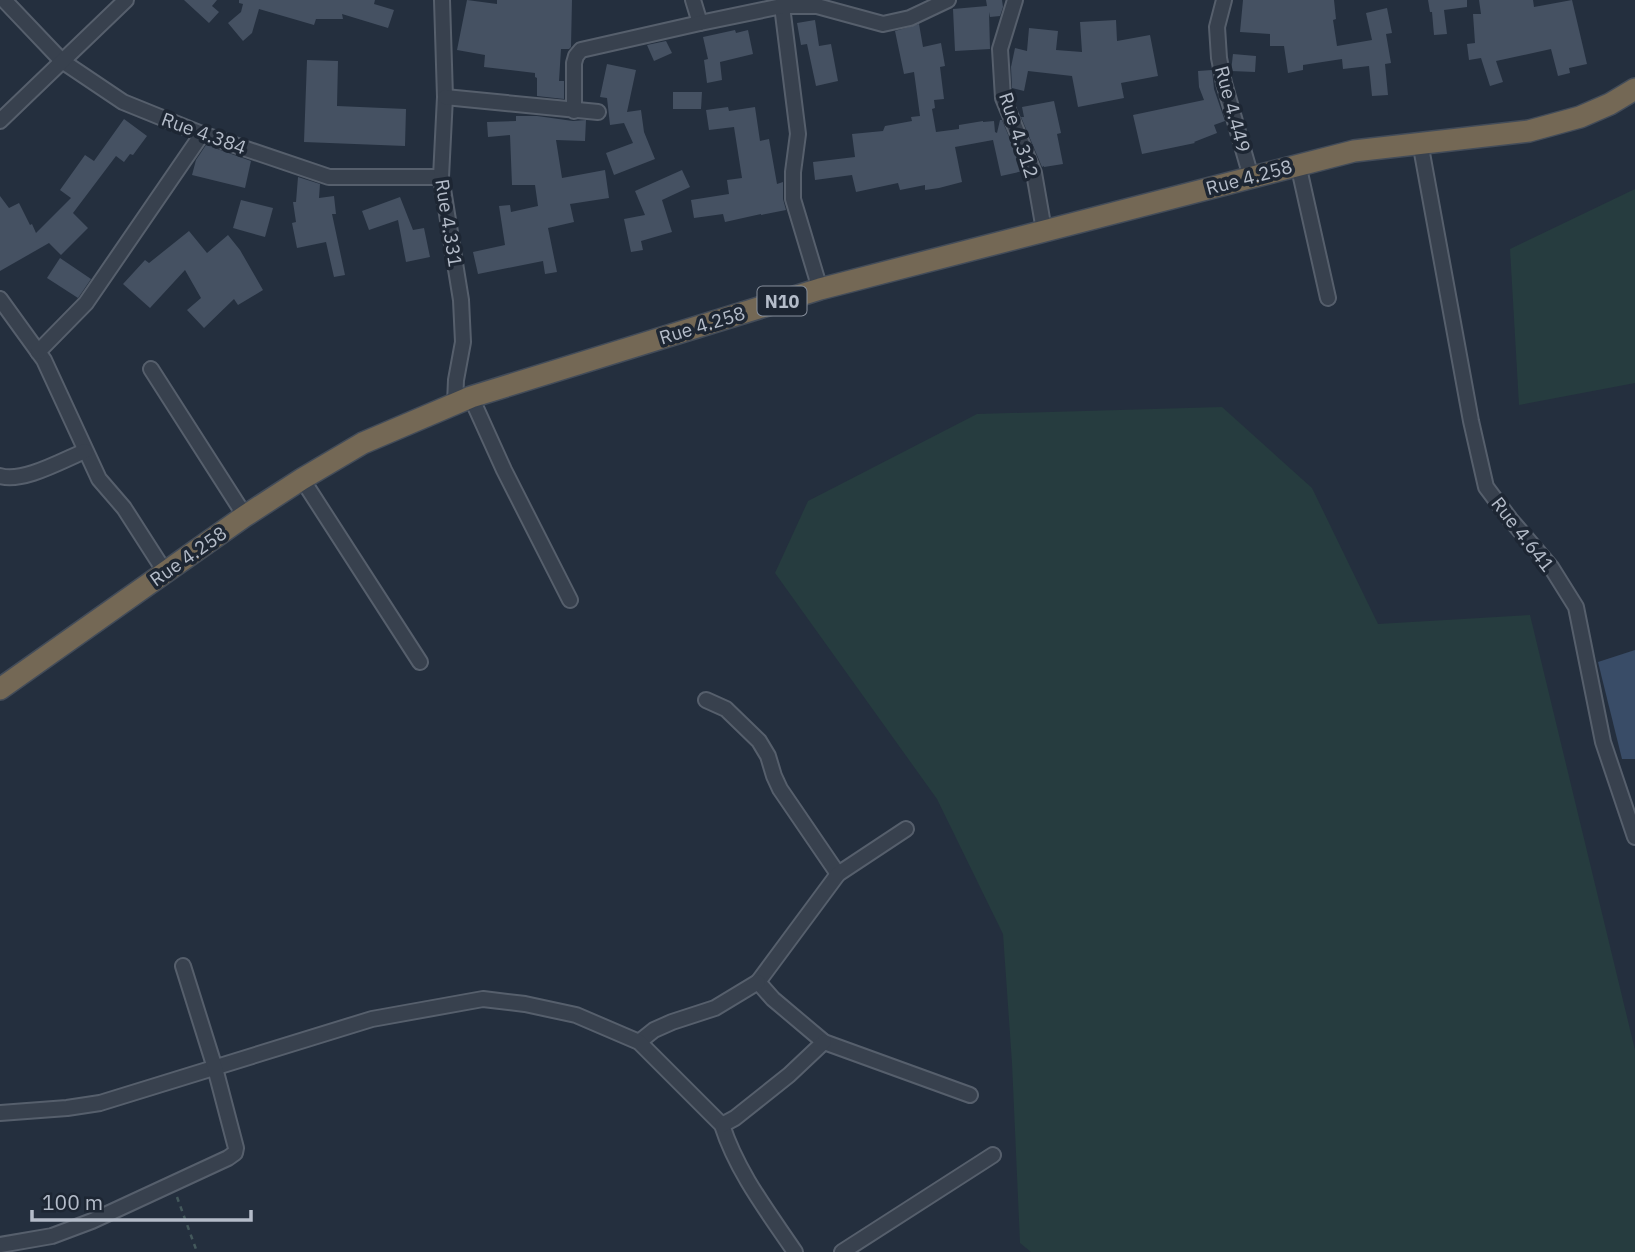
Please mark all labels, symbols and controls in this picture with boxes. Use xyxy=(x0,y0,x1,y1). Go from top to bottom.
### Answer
street label: Rue 4.449 xyxy=(1210,63,1256,155)
street label: Rue 4.312 xyxy=(994,89,1044,181)
street label: Rue 4.384 xyxy=(158,107,250,159)
street label: Rue 4.258 xyxy=(1203,154,1295,200)
street label: Rue 4.331 xyxy=(430,177,468,269)
road number: N10 xyxy=(758,286,806,316)
street label: Rue 4.258 xyxy=(656,301,748,349)
street label: Rue 4.641 xyxy=(1486,492,1560,576)
street label: Rue 4.258 xyxy=(145,521,231,591)
scale bar xyxy=(32,1178,250,1222)
text: 100 m xyxy=(42,1188,103,1216)

